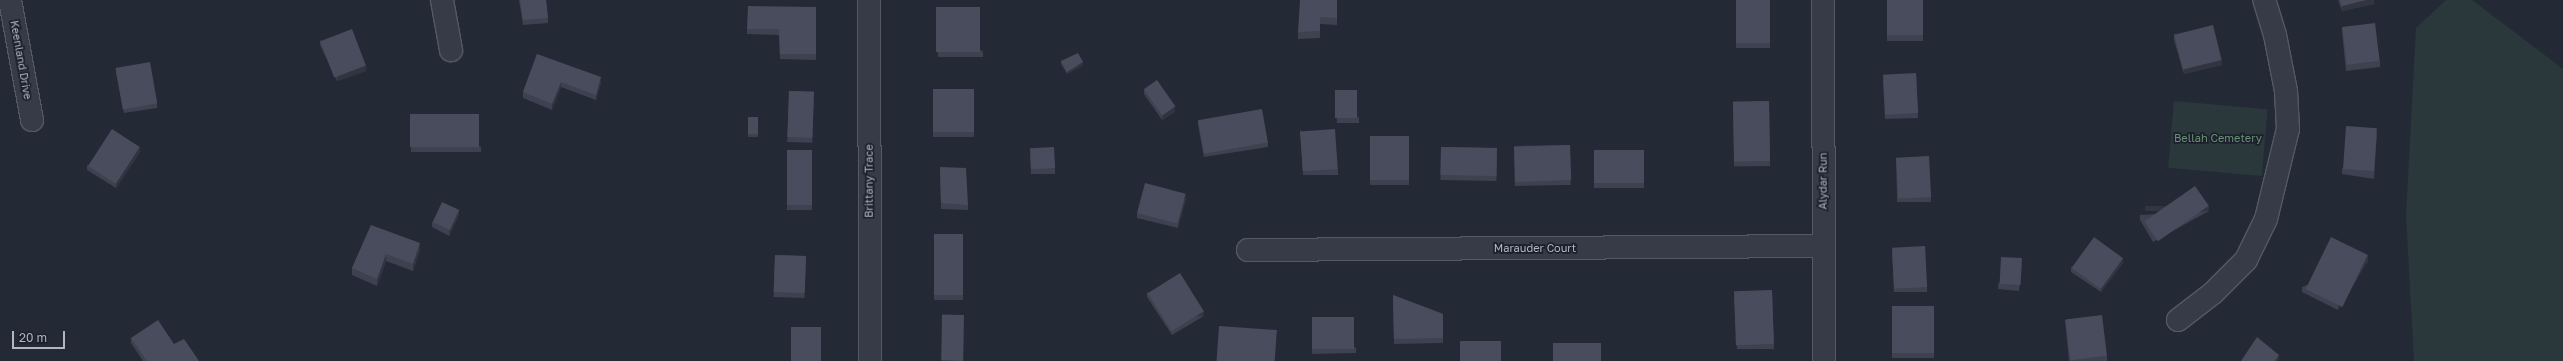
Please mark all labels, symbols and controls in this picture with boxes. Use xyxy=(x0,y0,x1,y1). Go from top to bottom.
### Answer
street label: Keenland Drive xyxy=(8,19,34,101)
park label: Bellah Cemetery xyxy=(2174,131,2262,145)
street label: Brittany Trace xyxy=(862,144,876,218)
street label: Alydar Run xyxy=(1816,152,1830,210)
street label: Marauder Court xyxy=(1494,241,1576,255)
scale bar xyxy=(14,323,67,349)
text: 20 m xyxy=(19,330,47,345)

